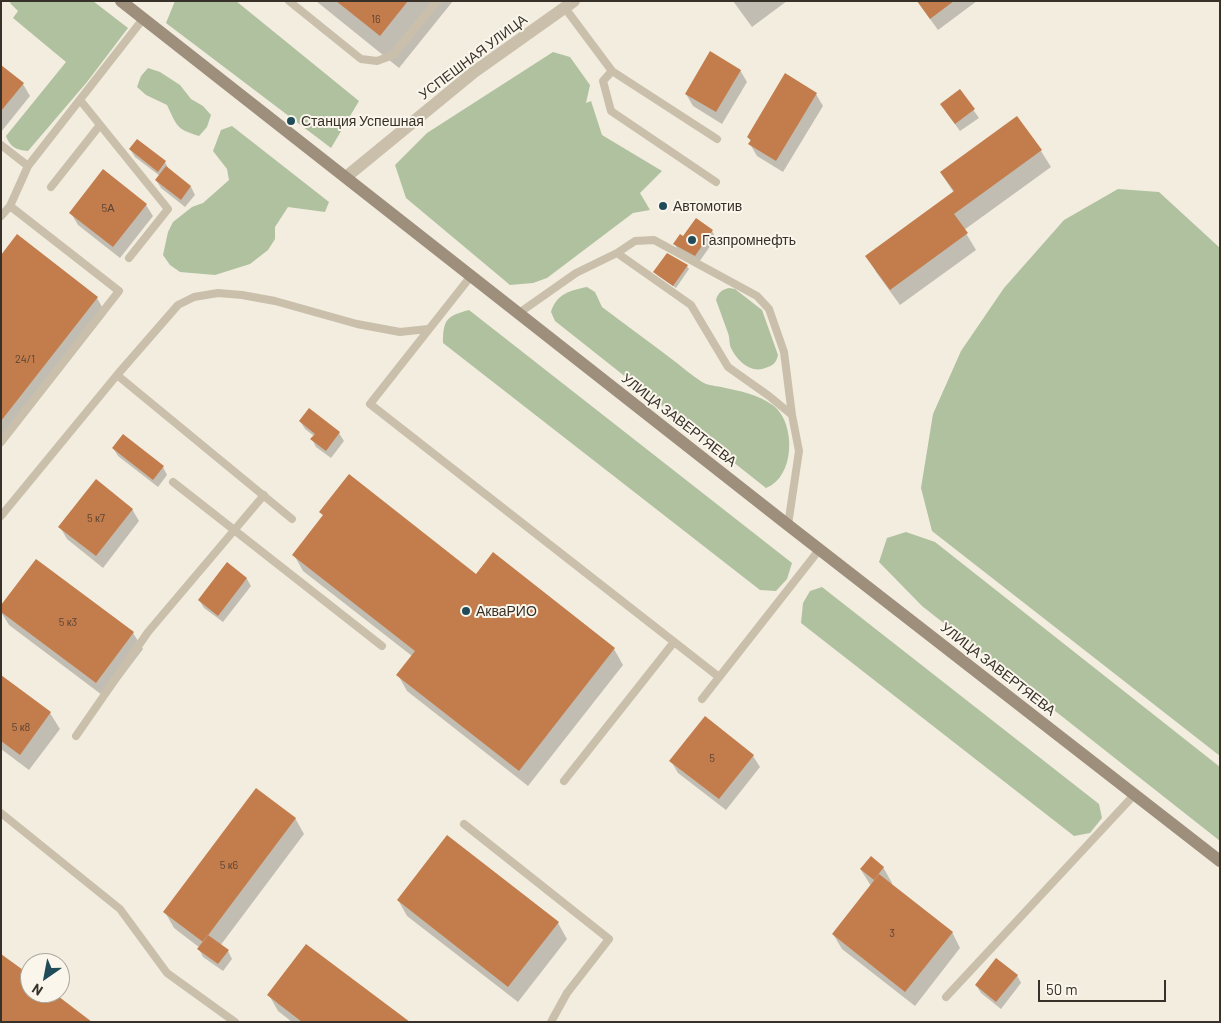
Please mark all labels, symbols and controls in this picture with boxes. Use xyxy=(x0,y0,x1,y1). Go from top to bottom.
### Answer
street label: УСПЕШНАЯ УЛИЦА xyxy=(416,11,530,103)
house number: 16 xyxy=(371,12,381,26)
place label: Станция Успешная xyxy=(301,113,424,129)
marker: Станция Успешная xyxy=(285,115,297,127)
place label: Автомотив xyxy=(673,198,742,214)
marker: Автомотив xyxy=(657,200,669,212)
house number: 5А xyxy=(102,201,114,215)
place label: Газпромнефть xyxy=(702,232,796,248)
marker: Газпромнефть xyxy=(686,234,698,246)
house number: 24/1 xyxy=(15,352,35,366)
street label: УЛИЦА ЗАВЕРТЯЕВА xyxy=(618,370,740,470)
house number: 5 к7 xyxy=(87,511,105,525)
place label: АкваРИО xyxy=(476,603,537,619)
marker: АкваРИО xyxy=(460,605,472,617)
house number: 5 к3 xyxy=(59,615,77,629)
street label: УЛИЦА ЗАВЕРТЯЕВА xyxy=(937,619,1059,719)
house number: 5 к8 xyxy=(12,720,30,734)
house number: 5 xyxy=(709,751,715,765)
house number: 5 к6 xyxy=(220,858,238,872)
house number: 3 xyxy=(889,926,895,940)
north arrow xyxy=(20,953,70,1003)
scale bar xyxy=(1041,970,1168,1002)
text: N xyxy=(29,980,46,1000)
text: 50 m xyxy=(1046,980,1078,998)

